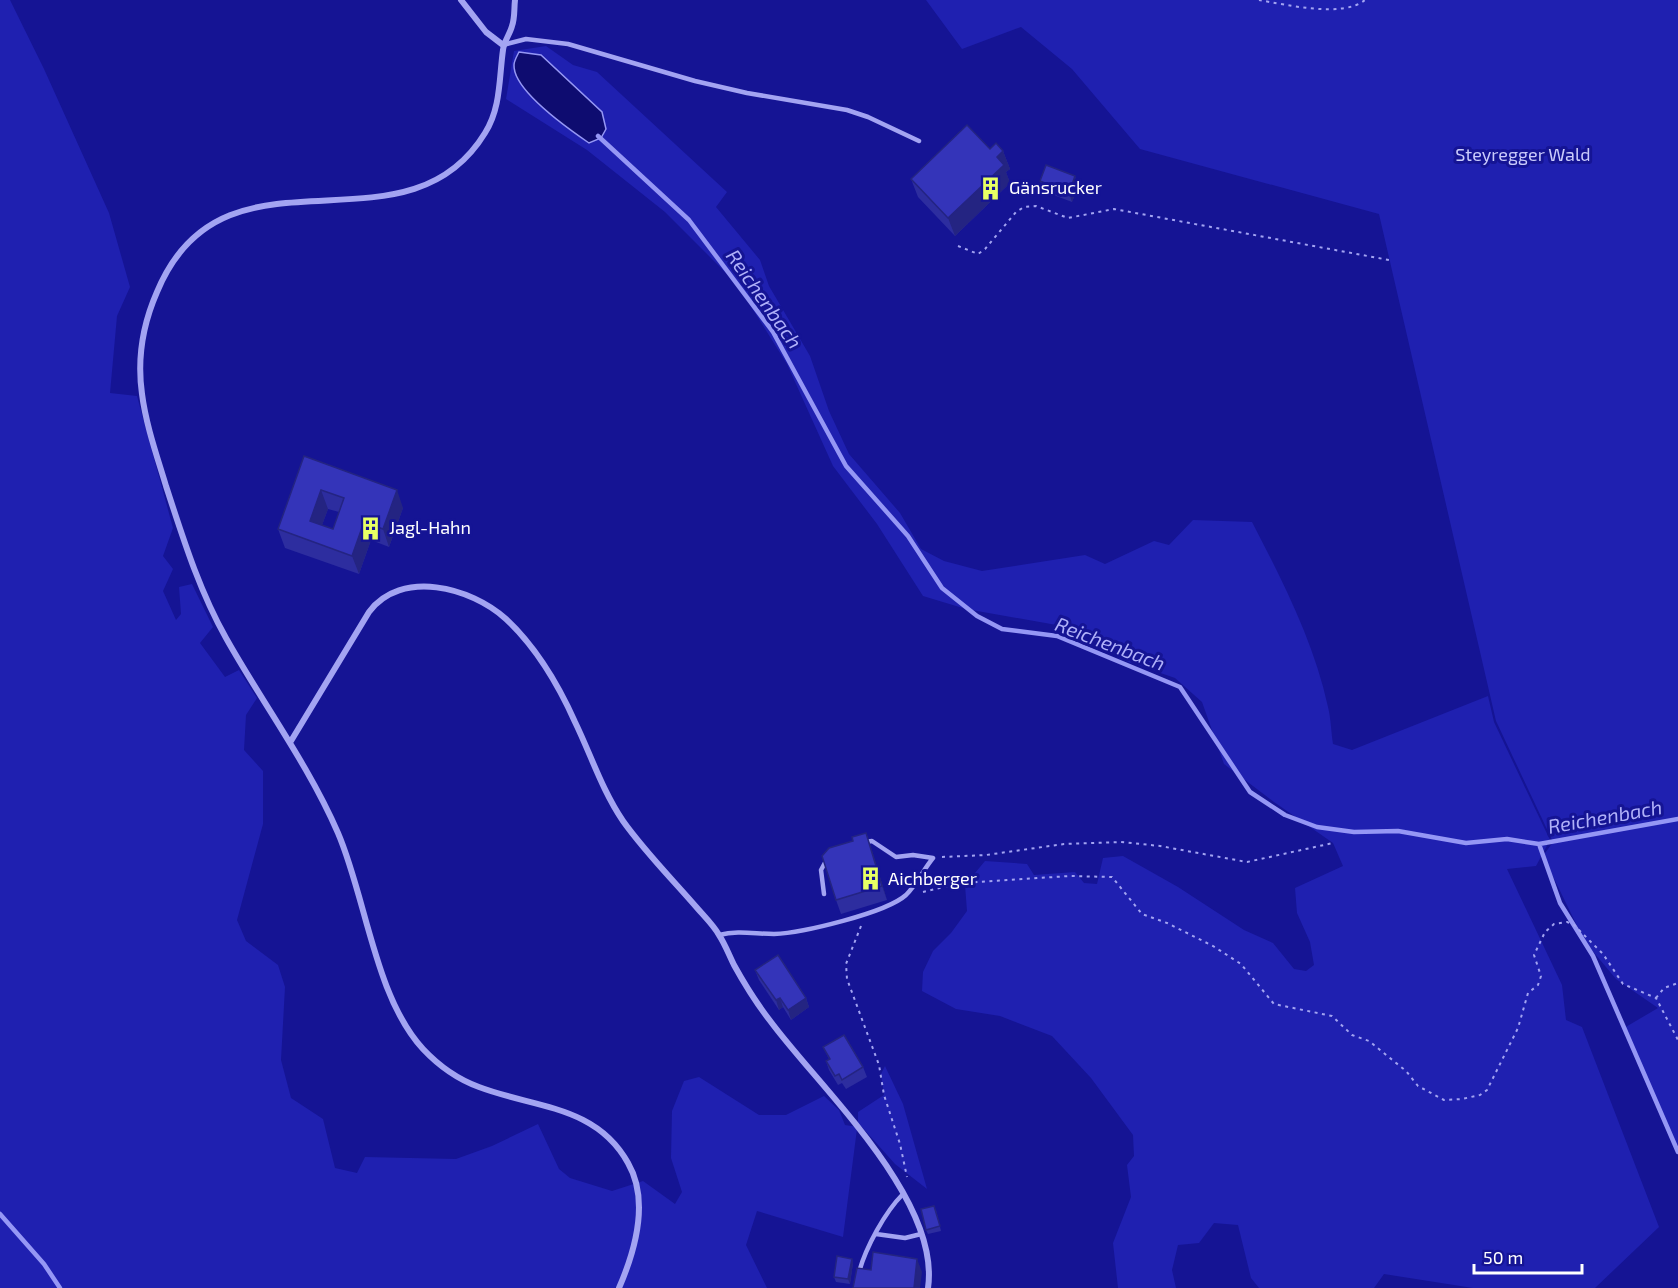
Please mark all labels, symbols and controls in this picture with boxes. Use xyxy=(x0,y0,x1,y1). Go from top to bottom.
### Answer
park label: Steyregger Wald xyxy=(1455,143,1591,165)
building icon: Gänsrucker xyxy=(978,175,1004,201)
place label: Gänsrucker xyxy=(1009,176,1102,198)
water label: Reichenbach xyxy=(722,244,808,353)
building icon: Jagl-Hahn xyxy=(358,515,384,541)
place label: Jagl-Hahn xyxy=(389,516,471,538)
water label: Reichenbach xyxy=(1052,611,1169,675)
water label: Reichenbach xyxy=(1546,794,1664,838)
building icon: Aichberger xyxy=(857,866,883,892)
place label: Aichberger xyxy=(888,867,977,889)
scale bar xyxy=(1474,1237,1582,1275)
text: 50 m xyxy=(1483,1246,1523,1268)

